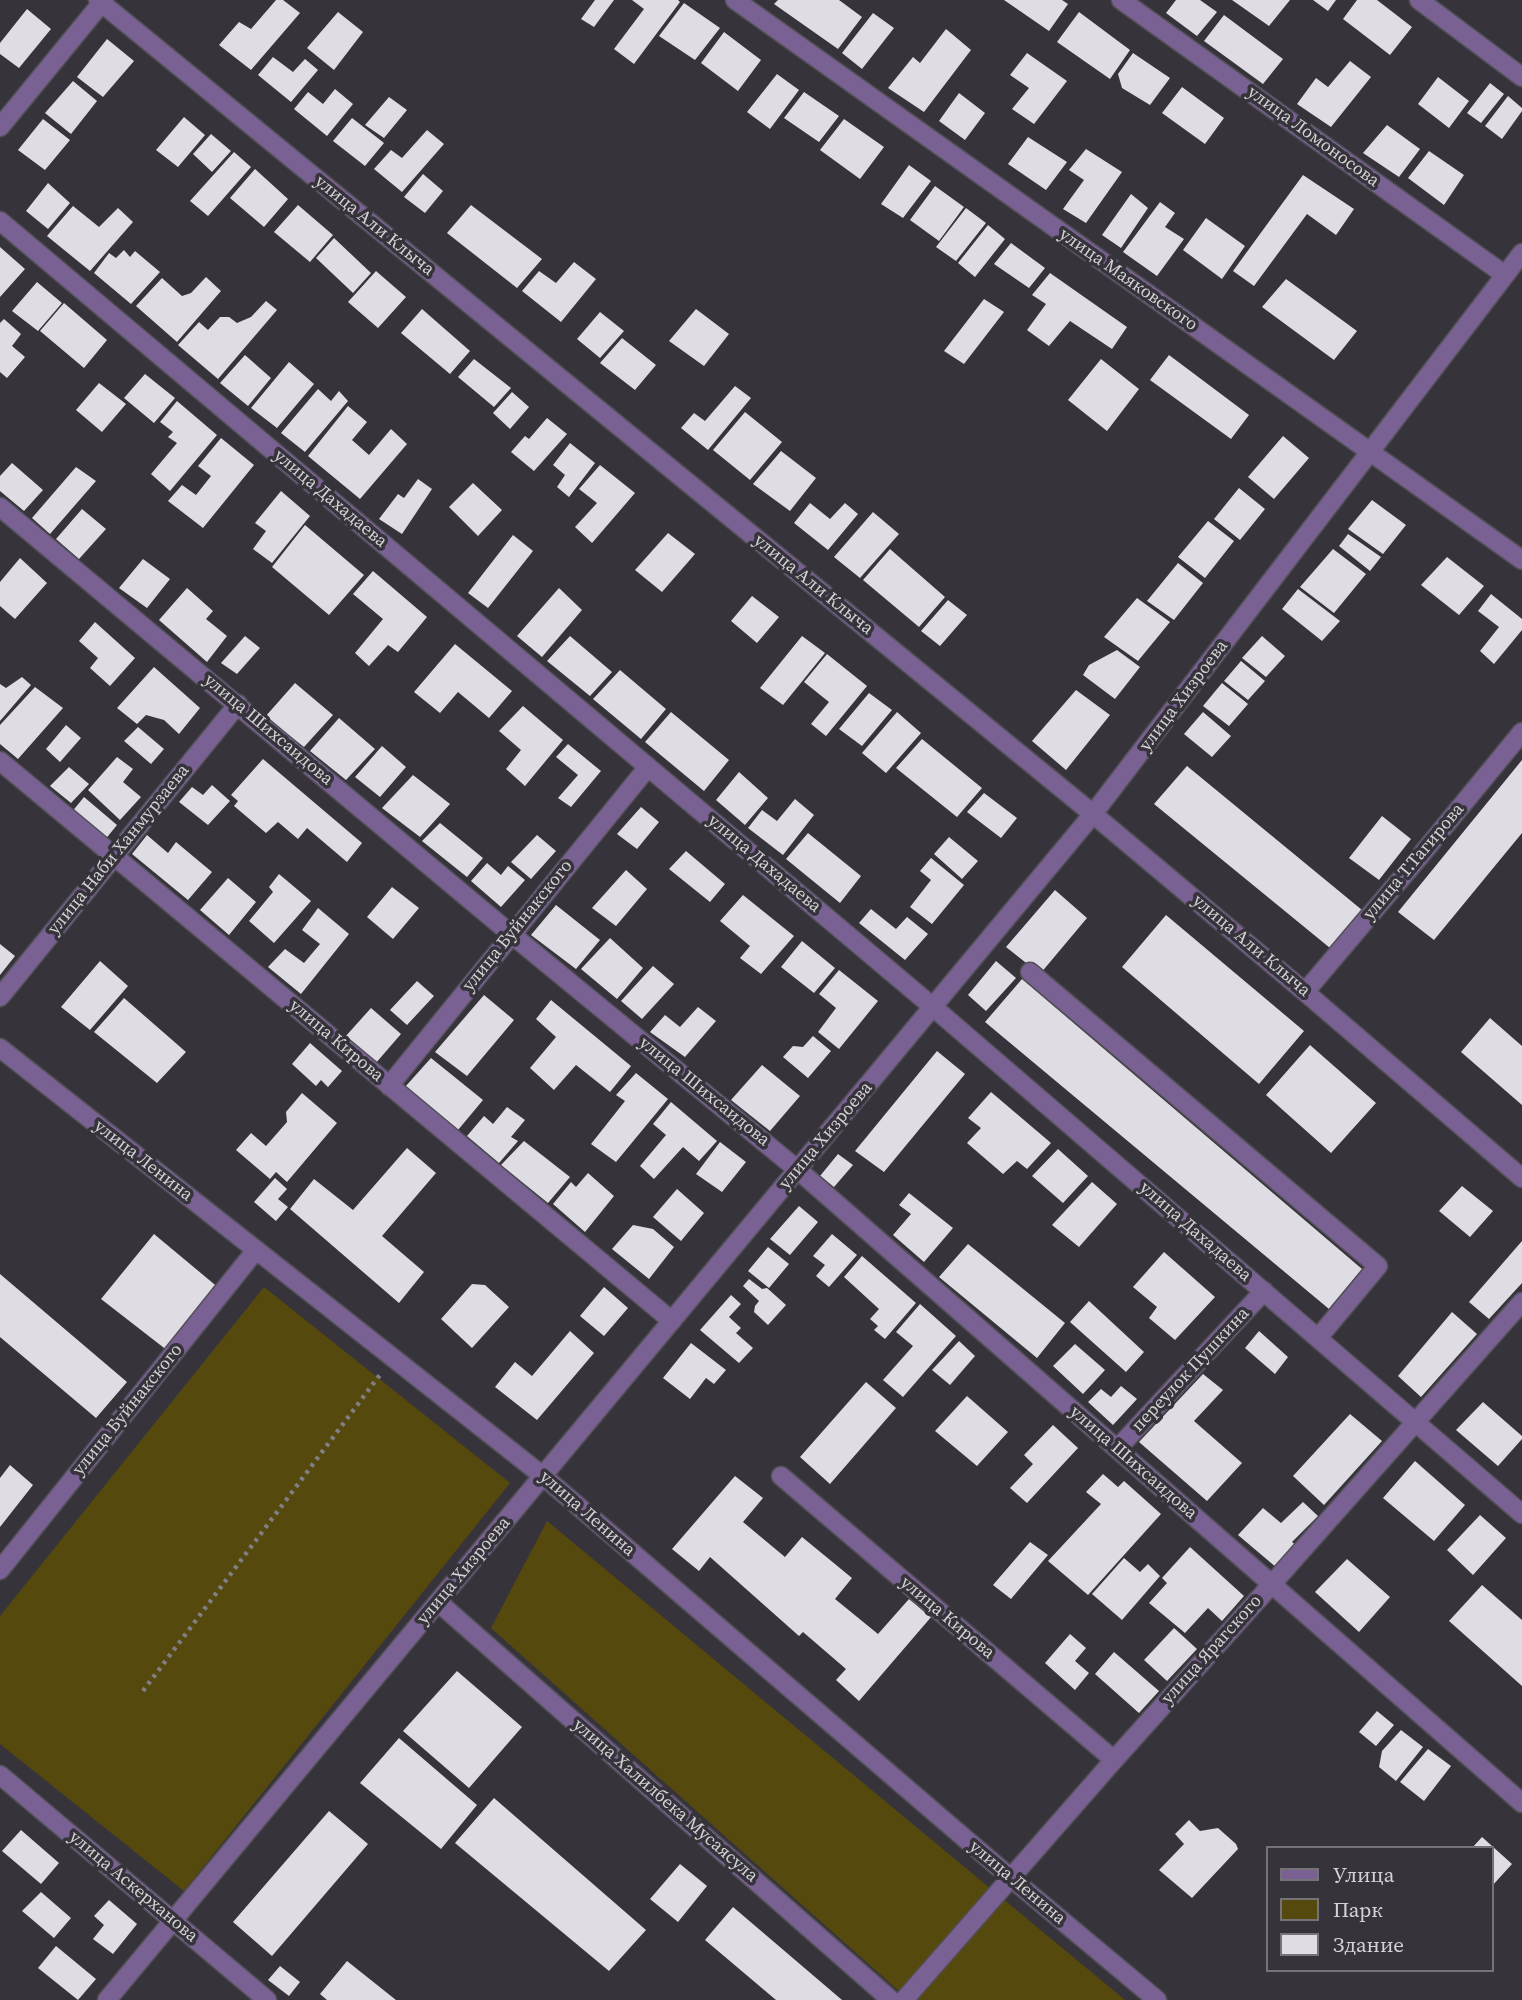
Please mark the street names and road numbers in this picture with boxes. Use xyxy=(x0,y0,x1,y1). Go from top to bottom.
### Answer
street label: улица Ломоносова xyxy=(1243,82,1383,192)
street label: улица Али Клыча xyxy=(310,171,438,281)
street label: улица Маяковского xyxy=(1054,224,1202,336)
street label: улица Дахадаева xyxy=(269,445,391,553)
street label: улица Али Клыча xyxy=(749,530,877,640)
street label: улица Хизроева xyxy=(1135,636,1233,756)
street label: улица Шихсаидова xyxy=(199,670,337,790)
street label: улица Наби Ханмурзаева xyxy=(44,761,194,939)
street label: улица Т.Тагирова xyxy=(1359,799,1469,925)
street label: улица Дахадаева xyxy=(703,810,825,918)
street label: улица Буйнакского xyxy=(458,856,578,996)
street label: улица Али Клыча xyxy=(1187,890,1315,1002)
street label: улица Кирова xyxy=(284,995,388,1087)
street label: улица Шихсаидова xyxy=(634,1033,774,1151)
street label: улица Хизроева xyxy=(775,1078,877,1194)
street label: улица Ленина xyxy=(89,1116,197,1206)
street label: улица Дахадаева xyxy=(1135,1177,1255,1287)
street label: переулок Пушкина xyxy=(1128,1303,1254,1437)
street label: улица Буйнакского xyxy=(68,1340,188,1480)
street label: улица Шихсаидова xyxy=(1065,1402,1201,1524)
street label: улица Ленина xyxy=(535,1467,639,1561)
street label: улица Хизроева xyxy=(413,1513,515,1629)
street label: улица Кирова xyxy=(895,1572,999,1664)
street label: улица Ярагского xyxy=(1157,1591,1267,1709)
street label: улица Халилбека Мусаясула xyxy=(568,1715,762,1887)
street label: улица Аскерханова xyxy=(64,1827,202,1947)
street label: улица Ленина xyxy=(964,1836,1070,1930)

